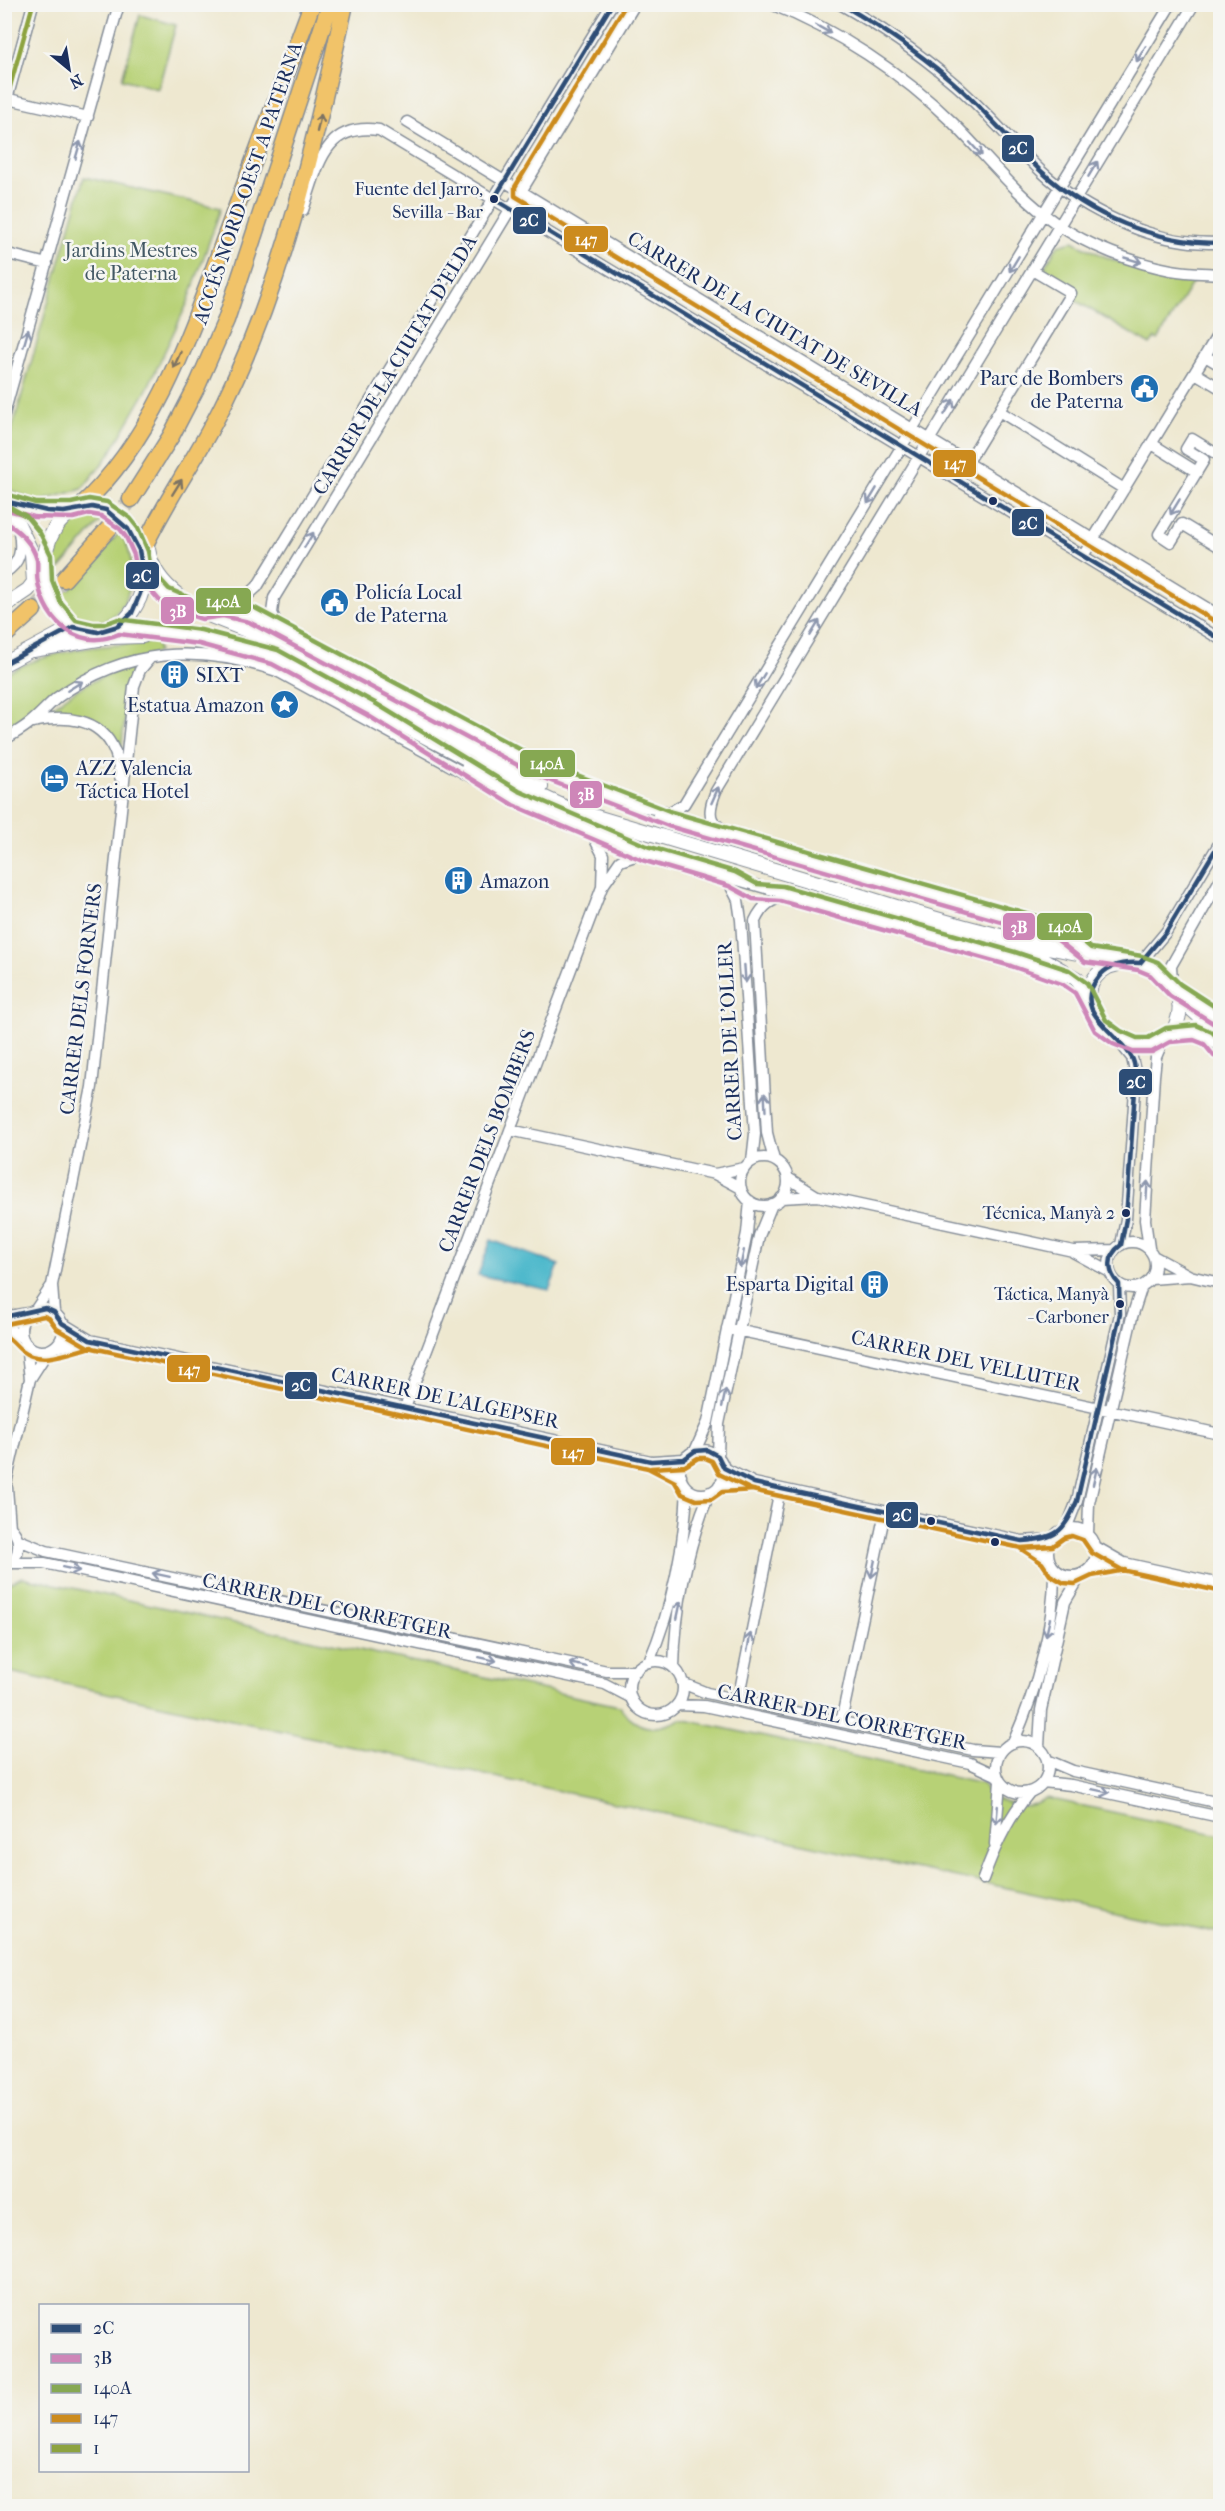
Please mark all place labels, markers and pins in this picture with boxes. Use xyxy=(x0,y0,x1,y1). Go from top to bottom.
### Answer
place label: Fuente del Jarro, Sevilla - Bar xyxy=(355,179,483,223)
marker: Fuente del Jarro, Sevilla - Bar xyxy=(488,193,500,205)
place label: Parc de Bombers de Paterna xyxy=(979,367,1124,413)
public building icon: Parc de Bombers de Paterna xyxy=(1128,373,1160,405)
unlabelled marker xyxy=(987,495,999,507)
place label: Policía Local de Paterna xyxy=(355,581,463,627)
public building icon: Policía Local de Paterna xyxy=(318,587,350,619)
building icon: SIXT xyxy=(159,659,191,691)
place label: SIXT xyxy=(196,664,244,687)
place icon: Estatua Amazon xyxy=(269,689,301,721)
place label: Estatua Amazon xyxy=(127,694,264,717)
place label: AZZ Valencia Táctica Hotel xyxy=(75,757,193,803)
hotel icon: AZZ Valencia Táctica Hotel xyxy=(39,763,71,795)
building icon: Amazon xyxy=(443,865,475,897)
place label: Amazon xyxy=(479,870,550,893)
place label: Técnica, Manyà 2 xyxy=(982,1203,1115,1224)
marker: Técnica, Manyà 2 xyxy=(1120,1207,1132,1219)
building icon: Esparta Digital xyxy=(859,1268,891,1300)
place label: Esparta Digital xyxy=(725,1273,854,1296)
place label: Táctica, Manyà - Carboner xyxy=(994,1284,1110,1328)
marker: Táctica, Manyà - Carboner xyxy=(1114,1298,1126,1310)
unlabelled marker xyxy=(925,1515,937,1527)
unlabelled marker xyxy=(989,1536,1001,1548)

